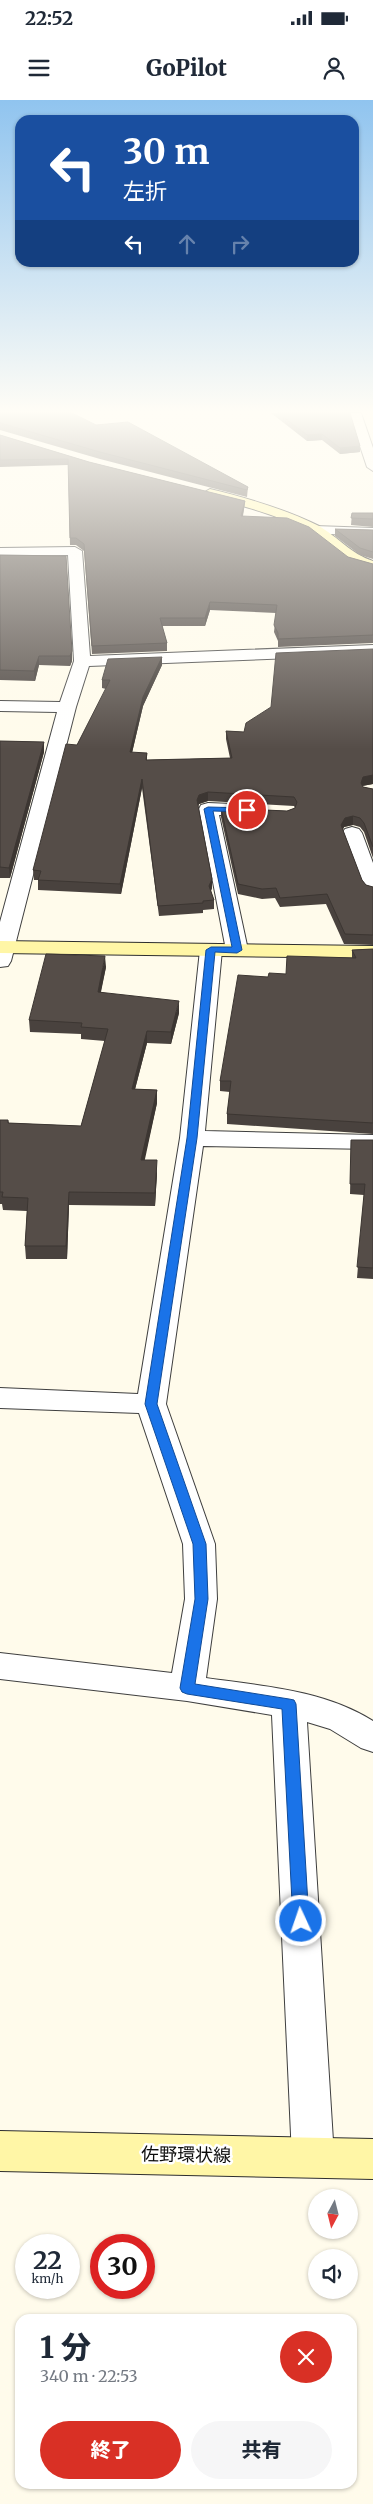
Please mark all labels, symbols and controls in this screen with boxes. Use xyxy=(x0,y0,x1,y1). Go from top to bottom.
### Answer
text: 22:52 xyxy=(25,6,73,30)
icon: menu xyxy=(25,54,53,82)
text: GoPilot xyxy=(146,54,227,82)
icon: person xyxy=(320,54,348,82)
text: 30 m xyxy=(123,130,209,174)
icon: left xyxy=(40,135,105,200)
text: 左折 xyxy=(123,177,167,205)
icon: left xyxy=(120,230,148,258)
icon: ahead xyxy=(173,230,201,258)
icon: right xyxy=(226,230,254,258)
pin xyxy=(226,789,268,831)
icon: arrive xyxy=(233,796,261,824)
position arrow xyxy=(274,1894,326,1946)
street label: 佐野環状線 xyxy=(141,2142,231,2167)
north arrow xyxy=(308,2189,358,2239)
map controls xyxy=(308,2189,358,2299)
speed limit sign: 30 xyxy=(90,2234,155,2299)
text: 22 xyxy=(33,2244,62,2276)
button: sound xyxy=(308,2249,358,2299)
text: km/h xyxy=(32,2271,63,2286)
text: 1 分 xyxy=(40,2328,91,2366)
button: close xyxy=(280,2331,332,2383)
text: 340 m · 22:53 xyxy=(40,2366,138,2386)
button: 終了 xyxy=(40,2421,181,2479)
button: 共有 xyxy=(191,2421,332,2479)

